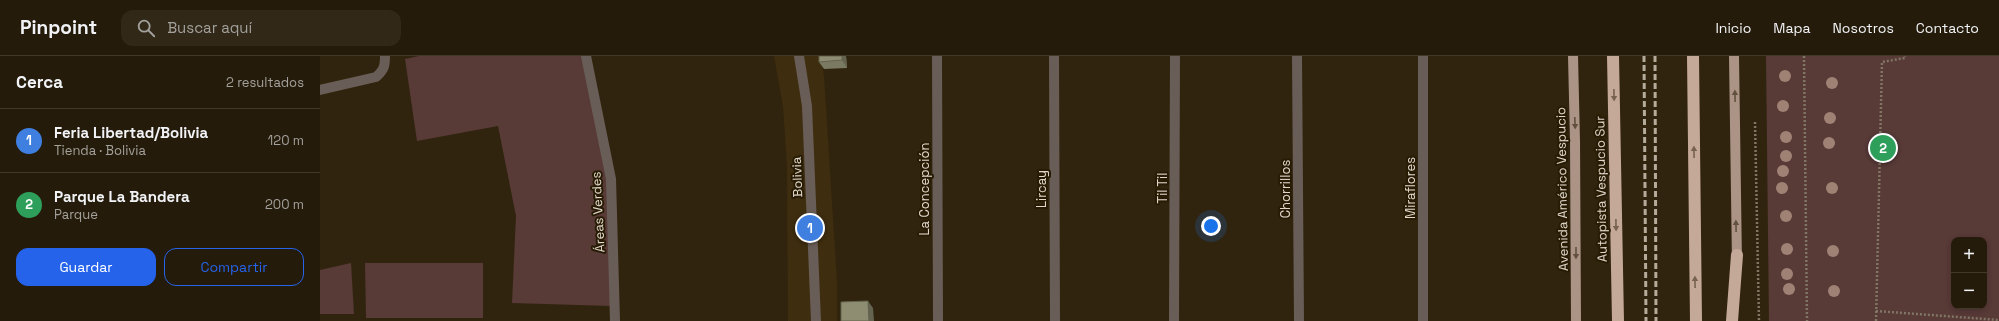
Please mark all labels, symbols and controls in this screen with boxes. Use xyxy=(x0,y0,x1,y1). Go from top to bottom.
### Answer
search box xyxy=(121,10,401,46)
text: Pinpoint xyxy=(20,15,97,40)
icon: search xyxy=(135,17,157,39)
text: Buscar aquí xyxy=(167,18,252,37)
text: Inicio xyxy=(1715,19,1751,37)
text: Mapa xyxy=(1773,19,1811,37)
text: Nosotros xyxy=(1833,19,1894,37)
text: Contacto xyxy=(1916,19,1979,37)
text: Cerca xyxy=(16,71,63,93)
text: 2 resultados xyxy=(226,74,304,91)
one-way arrow xyxy=(1611,89,1617,102)
one-way arrow xyxy=(1732,89,1738,102)
street label: Avenida Américo Vespucio xyxy=(1552,107,1572,271)
street label: Autopista Vespucio Sur xyxy=(1591,116,1611,262)
one-way arrow xyxy=(1571,117,1578,129)
text: Feria Libertad/Bolivia xyxy=(54,123,208,142)
text: 1 xyxy=(26,132,32,149)
text: 120 m xyxy=(268,132,304,149)
pin: 2 xyxy=(1870,133,1896,163)
text: Tienda · Bolivia xyxy=(54,142,146,159)
street label: La Concepción xyxy=(916,142,933,236)
one-way arrow xyxy=(1691,145,1697,158)
street label: Bolivia xyxy=(788,156,806,198)
street label: Miraflores xyxy=(1402,157,1419,219)
street label: Chorrillos xyxy=(1277,160,1294,218)
street label: Lircay xyxy=(1033,170,1050,208)
street label: Áreas Verdes xyxy=(587,171,609,253)
street label: Til Til xyxy=(1154,173,1171,203)
text: Parque La Bandera xyxy=(54,187,190,206)
text: 2 xyxy=(25,196,33,213)
text: 200 m xyxy=(265,196,304,213)
text: Parque xyxy=(54,206,98,223)
pin: 1 xyxy=(797,213,823,243)
your location xyxy=(1201,216,1221,236)
one-way arrow xyxy=(1613,219,1619,232)
one-way arrow xyxy=(1733,219,1739,232)
map controls xyxy=(1951,237,1987,309)
button: + xyxy=(1951,237,1987,273)
one-way arrow xyxy=(1573,247,1579,260)
button: Guardar xyxy=(16,248,156,286)
button: Compartir xyxy=(164,248,304,286)
button: − xyxy=(1951,273,1987,309)
one-way arrow xyxy=(1692,275,1698,288)

